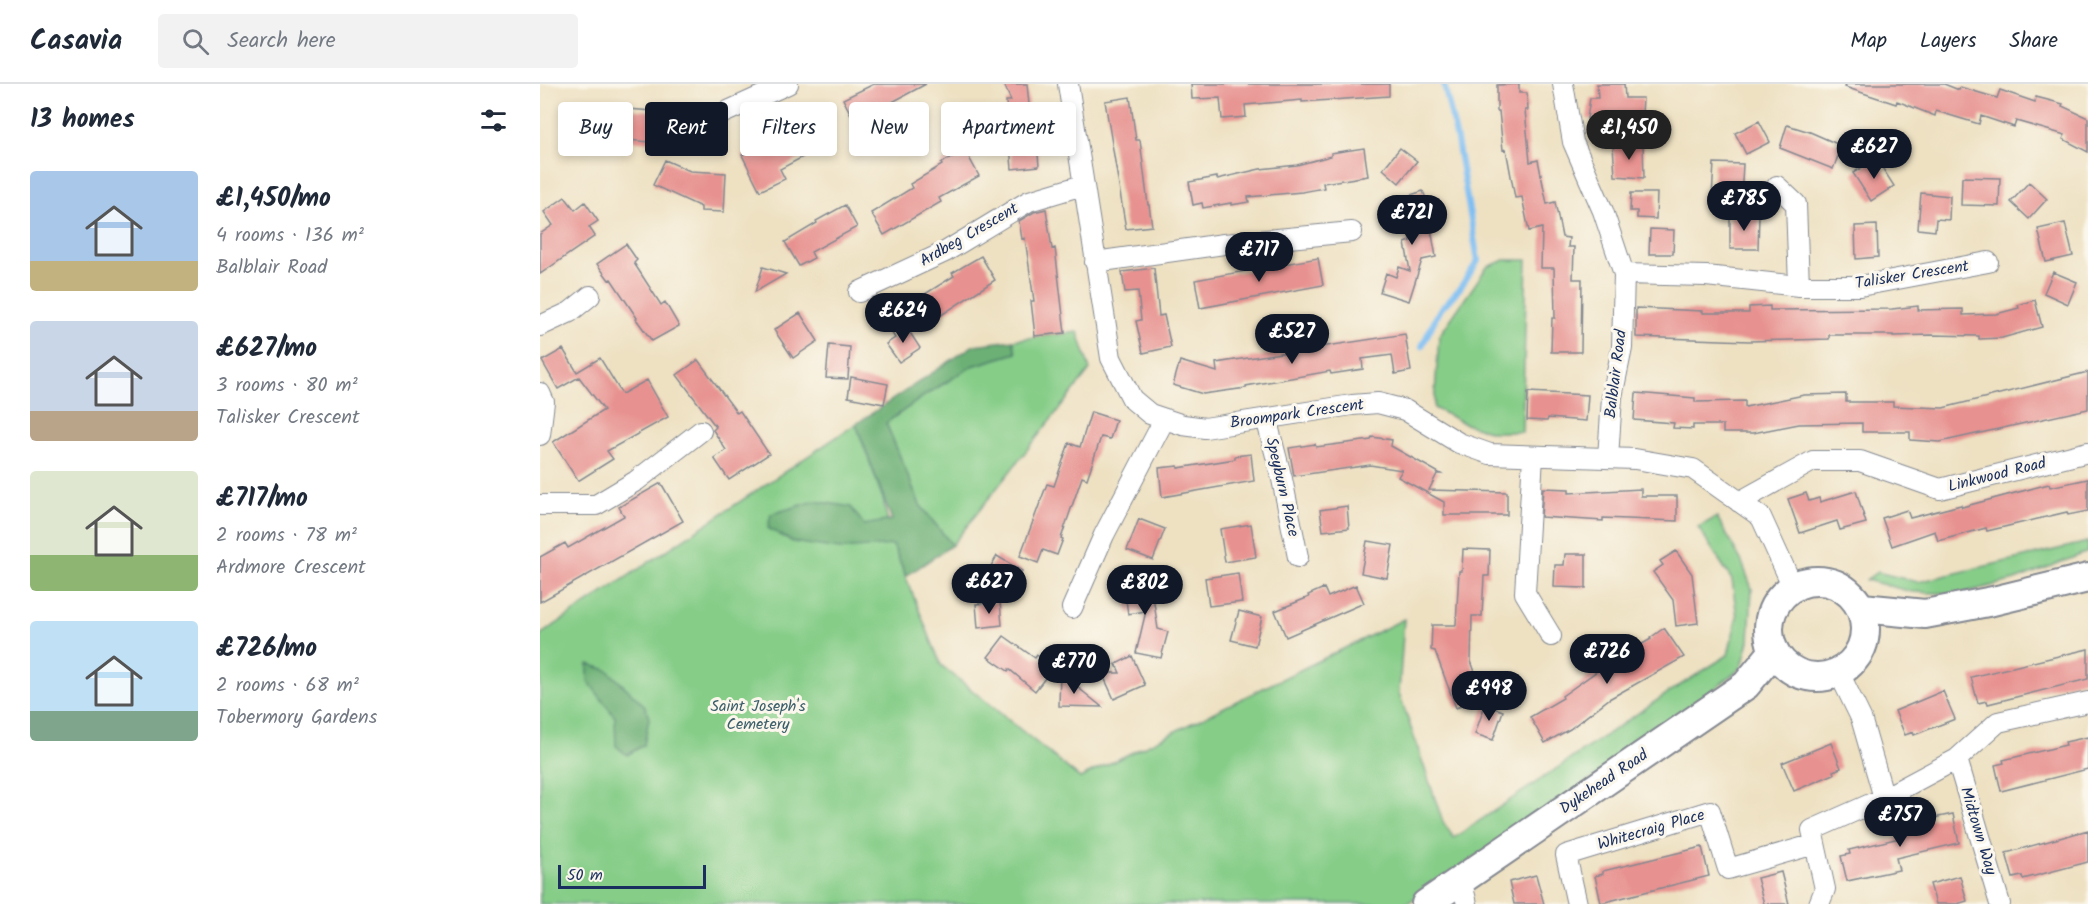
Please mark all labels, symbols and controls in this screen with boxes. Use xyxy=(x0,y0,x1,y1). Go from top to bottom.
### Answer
search box xyxy=(158,14,578,68)
text: Casavia xyxy=(30,19,122,64)
text: Search here xyxy=(227,24,336,59)
icon: search xyxy=(179,25,212,58)
text: Map xyxy=(1850,25,1887,58)
text: Layers xyxy=(1920,25,1976,58)
text: Share xyxy=(2009,25,2058,58)
text: 13 homes xyxy=(30,99,135,141)
chip: Buy xyxy=(558,102,633,156)
chip: Rent xyxy=(645,102,728,156)
chip: Filters xyxy=(740,102,837,156)
chip: New xyxy=(849,102,929,156)
chip: Apartment xyxy=(941,102,1076,156)
icon: filters xyxy=(477,104,510,137)
pin: £1,450 xyxy=(1580,110,1678,161)
text: £1,450 xyxy=(1600,113,1658,145)
pin: £627 xyxy=(1838,129,1910,180)
text: £627 xyxy=(1851,132,1897,164)
text: £1,450/mo xyxy=(216,178,331,220)
pin: £785 xyxy=(1708,181,1780,232)
text: £785 xyxy=(1721,184,1767,216)
icon: home xyxy=(78,195,150,267)
pin: £721 xyxy=(1376,195,1448,246)
street label: Ardbeg Crescent xyxy=(915,196,1024,273)
text: £721 xyxy=(1391,198,1433,230)
text: 4 rooms · 136 m² xyxy=(216,220,364,252)
pin: £717 xyxy=(1223,232,1295,283)
text: £717 xyxy=(1239,235,1279,267)
text: Balblair Road xyxy=(216,252,327,284)
street label: Talisker Crescent xyxy=(1853,254,1972,296)
pin: £624 xyxy=(867,293,939,344)
text: £624 xyxy=(879,296,927,328)
pin: £527 xyxy=(1256,314,1328,365)
text: £527 xyxy=(1269,317,1315,349)
street label: Balblair Road xyxy=(1598,327,1634,420)
text: £627/mo xyxy=(216,328,317,370)
icon: home xyxy=(78,345,150,417)
text: 3 rooms · 80 m² xyxy=(216,370,358,402)
street label: Broompark Crescent xyxy=(1228,392,1366,436)
text: Talisker Crescent xyxy=(216,402,360,434)
street label: Speyburn Place xyxy=(1258,435,1306,539)
street label: Linkwood Road xyxy=(1945,450,2050,499)
text: £717/mo xyxy=(216,478,308,520)
icon: home xyxy=(78,495,150,567)
text: 2 rooms · 78 m² xyxy=(216,520,357,552)
text: Ardmore Crescent xyxy=(216,552,366,584)
pin: £627 xyxy=(953,564,1025,615)
pin: £802 xyxy=(1109,565,1181,616)
text: £627 xyxy=(966,567,1012,599)
text: £802 xyxy=(1121,568,1169,600)
text: £726/mo xyxy=(216,628,317,670)
pin: £726 xyxy=(1571,634,1643,685)
text: £726 xyxy=(1584,637,1630,669)
pin: £770 xyxy=(1038,644,1110,695)
icon: home xyxy=(78,645,150,717)
text: £770 xyxy=(1052,647,1096,679)
text: 2 rooms · 68 m² xyxy=(216,670,359,702)
pin: £998 xyxy=(1453,671,1525,722)
text: £998 xyxy=(1466,674,1512,706)
park label: Saint Joseph's Cemetery xyxy=(710,694,806,737)
text: Tobermory Gardens xyxy=(216,702,377,734)
street label: Dykehead Road xyxy=(1555,742,1654,821)
street label: Midtown Way xyxy=(1953,784,2003,879)
pin: £757 xyxy=(1864,797,1936,848)
text: £757 xyxy=(1878,800,1922,832)
street label: Whitecraig Place xyxy=(1594,803,1708,857)
scale bar xyxy=(558,862,706,890)
text: 50 m xyxy=(567,863,603,888)

